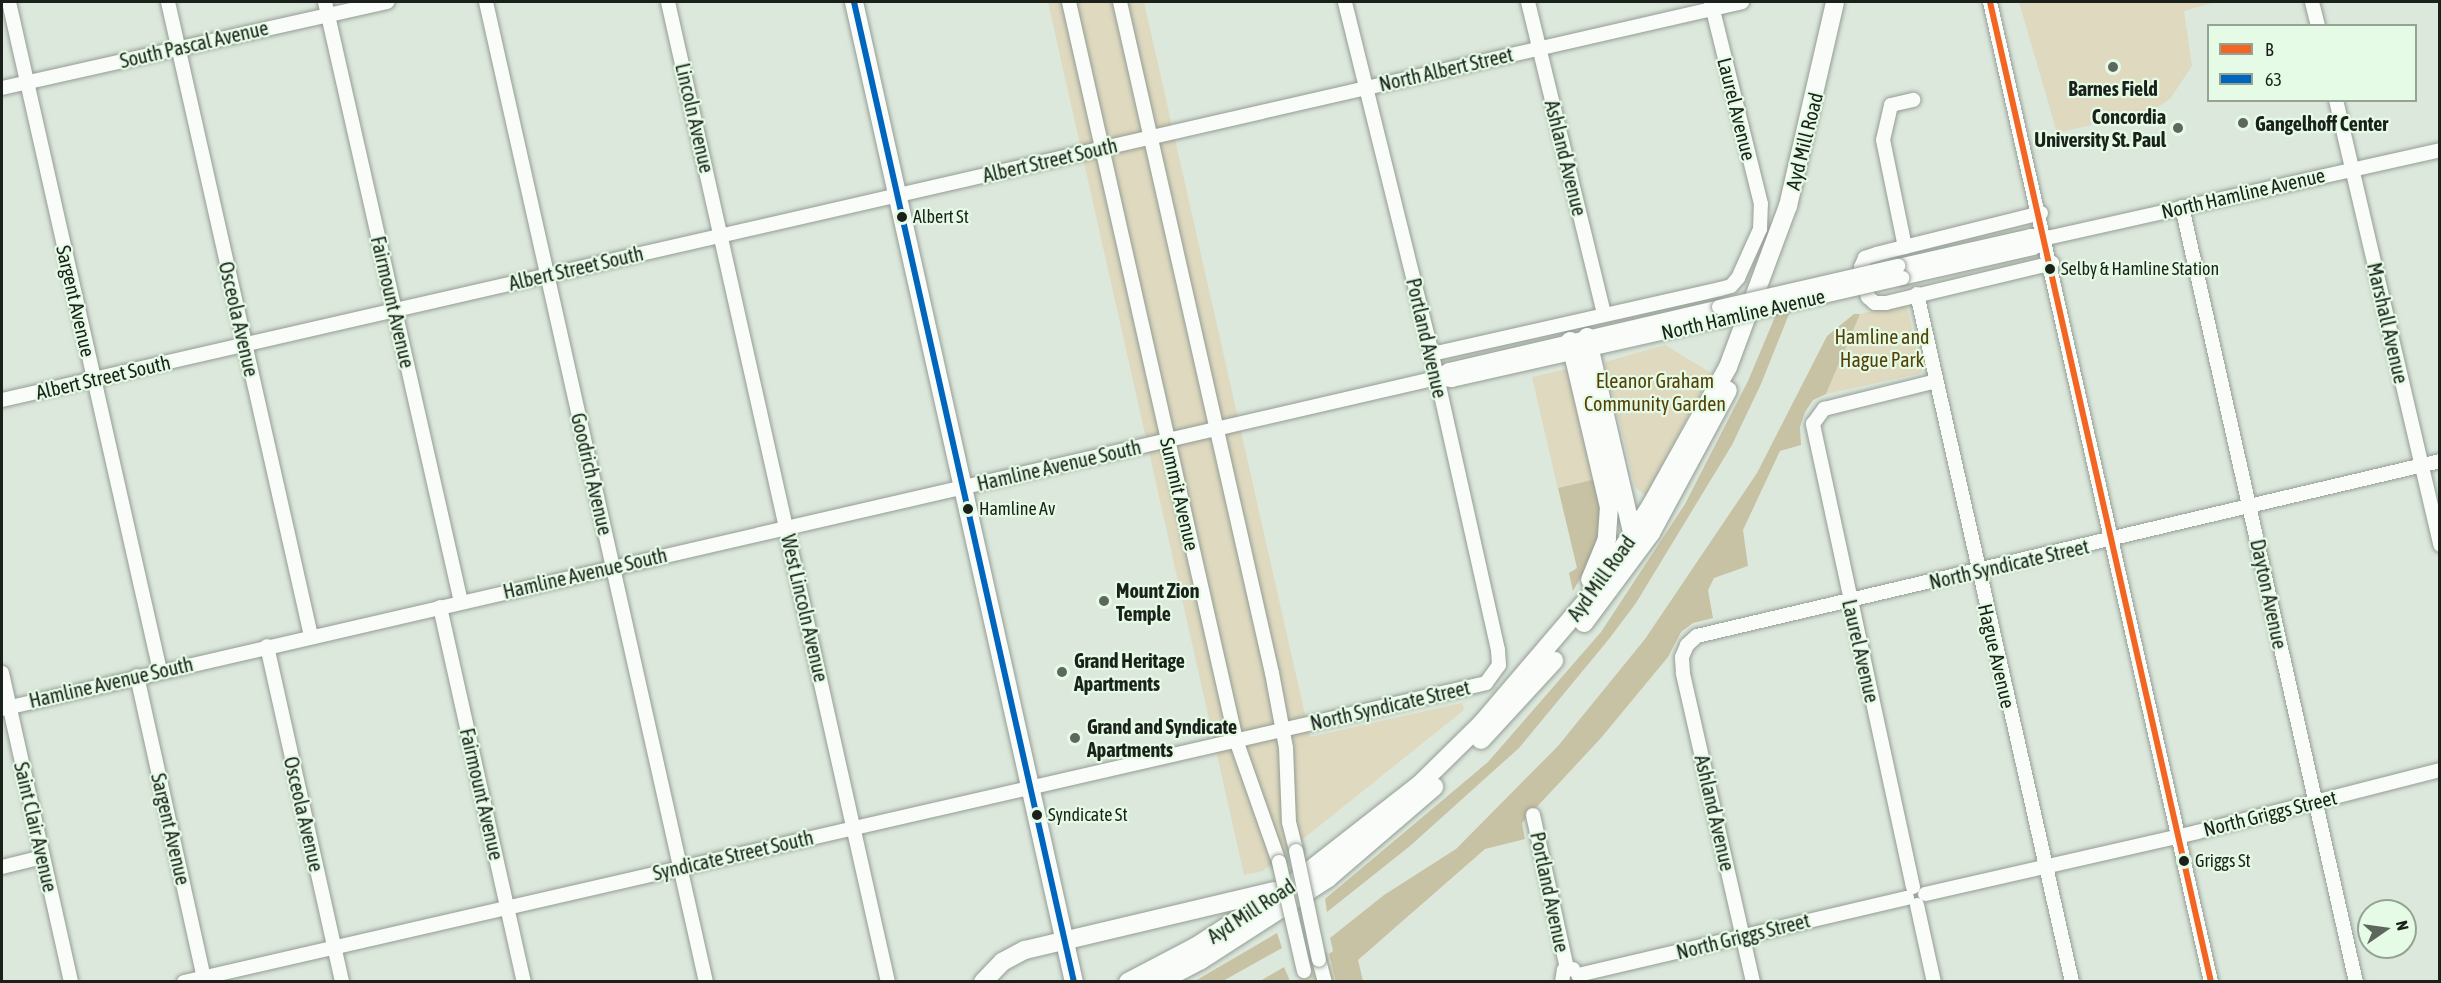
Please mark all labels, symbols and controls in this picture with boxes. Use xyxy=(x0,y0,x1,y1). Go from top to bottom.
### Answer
street label: South Pascal Avenue xyxy=(117,15,271,73)
legend xyxy=(2207,24,2417,102)
text: B xyxy=(2265,39,2274,60)
street label: North Albert Street xyxy=(1377,42,1515,96)
street label: Laurel Avenue xyxy=(1713,55,1761,163)
marker: Barnes Field xyxy=(2106,60,2120,74)
street label: Lincoln Avenue xyxy=(671,61,719,175)
text: 63 xyxy=(2265,69,2282,90)
place label: Barnes Field xyxy=(2068,76,2158,100)
street label: Ayd Mill Road xyxy=(1780,90,1828,192)
street label: Ashland Avenue xyxy=(1540,98,1592,218)
place label: Concordia University St. Paul xyxy=(2034,104,2166,151)
place label: Gangelhoff Center xyxy=(2255,111,2388,135)
marker: Gangelhoff Center xyxy=(2236,116,2250,130)
marker: Concordia University St. Paul xyxy=(2171,121,2185,135)
street label: Albert Street South xyxy=(980,133,1120,187)
street label: North Hamline Avenue xyxy=(2159,163,2327,223)
place label: Albert St xyxy=(913,206,969,228)
marker: Albert St xyxy=(896,211,908,223)
street label: Fairmount Avenue xyxy=(366,234,420,370)
street label: Albert Street South xyxy=(506,241,646,295)
street label: Sargent Avenue xyxy=(52,243,100,359)
place label: Selby & Hamline Station xyxy=(2061,258,2219,280)
street label: Osceola Avenue xyxy=(214,259,264,379)
street label: Marshall Avenue xyxy=(2362,260,2414,386)
marker: Selby & Hamline Station xyxy=(2044,263,2056,275)
street label: Portland Avenue xyxy=(1402,276,1452,400)
street label: North Hamline Avenue xyxy=(1659,284,1827,344)
park label: Hamline and Hague Park xyxy=(1834,324,1930,371)
street label: Albert Street South xyxy=(33,350,173,404)
park label: Eleanor Graham Community Garden xyxy=(1584,368,1726,415)
street label: Goodrich Avenue xyxy=(566,411,618,537)
street label: Hamline Avenue South xyxy=(975,434,1143,496)
street label: Summit Avenue xyxy=(1155,435,1205,553)
place label: Hamline Av xyxy=(979,498,1055,520)
marker: Hamline Av xyxy=(962,503,974,515)
street label: Ayd Mill Road xyxy=(1562,531,1640,625)
street label: West Lincoln Avenue xyxy=(776,532,834,684)
street label: North Syndicate Street xyxy=(1927,534,2091,594)
street label: Dayton Avenue xyxy=(2246,537,2292,651)
street label: Hamline Avenue South xyxy=(501,542,669,604)
place label: Mount Zion Temple xyxy=(1116,578,1199,625)
marker: Mount Zion Temple xyxy=(1097,594,1111,608)
street label: Laurel Avenue xyxy=(1837,597,1885,705)
street label: Hague Avenue xyxy=(1973,601,2021,711)
place label: Grand Heritage Apartments xyxy=(1074,648,1185,695)
street label: Hamline Avenue South xyxy=(27,651,195,713)
marker: Grand Heritage Apartments xyxy=(1055,665,1069,679)
street label: North Syndicate Street xyxy=(1308,675,1472,735)
place label: Grand and Syndicate Apartments xyxy=(1087,714,1237,761)
street label: Fairmount Avenue xyxy=(455,726,509,862)
marker: Grand and Syndicate Apartments xyxy=(1068,731,1082,745)
street label: Ashland Avenue xyxy=(1690,753,1740,873)
street label: Osceola Avenue xyxy=(279,754,329,874)
street label: Saint Clair Avenue xyxy=(9,760,63,894)
street label: Sargent Avenue xyxy=(147,771,195,887)
street label: North Griggs Street xyxy=(2201,785,2339,841)
place label: Syndicate St xyxy=(1048,804,1128,826)
marker: Syndicate St xyxy=(1031,809,1043,821)
street label: Syndicate Street South xyxy=(650,825,816,885)
street label: Portland Avenue xyxy=(1526,830,1574,954)
place label: Griggs St xyxy=(2195,850,2251,872)
marker: Griggs St xyxy=(2178,855,2190,867)
street label: Ayd Mill Road xyxy=(1203,874,1299,948)
north arrow xyxy=(2357,899,2417,959)
street label: North Griggs Street xyxy=(1674,908,1812,964)
text: N xyxy=(2393,919,2412,932)

